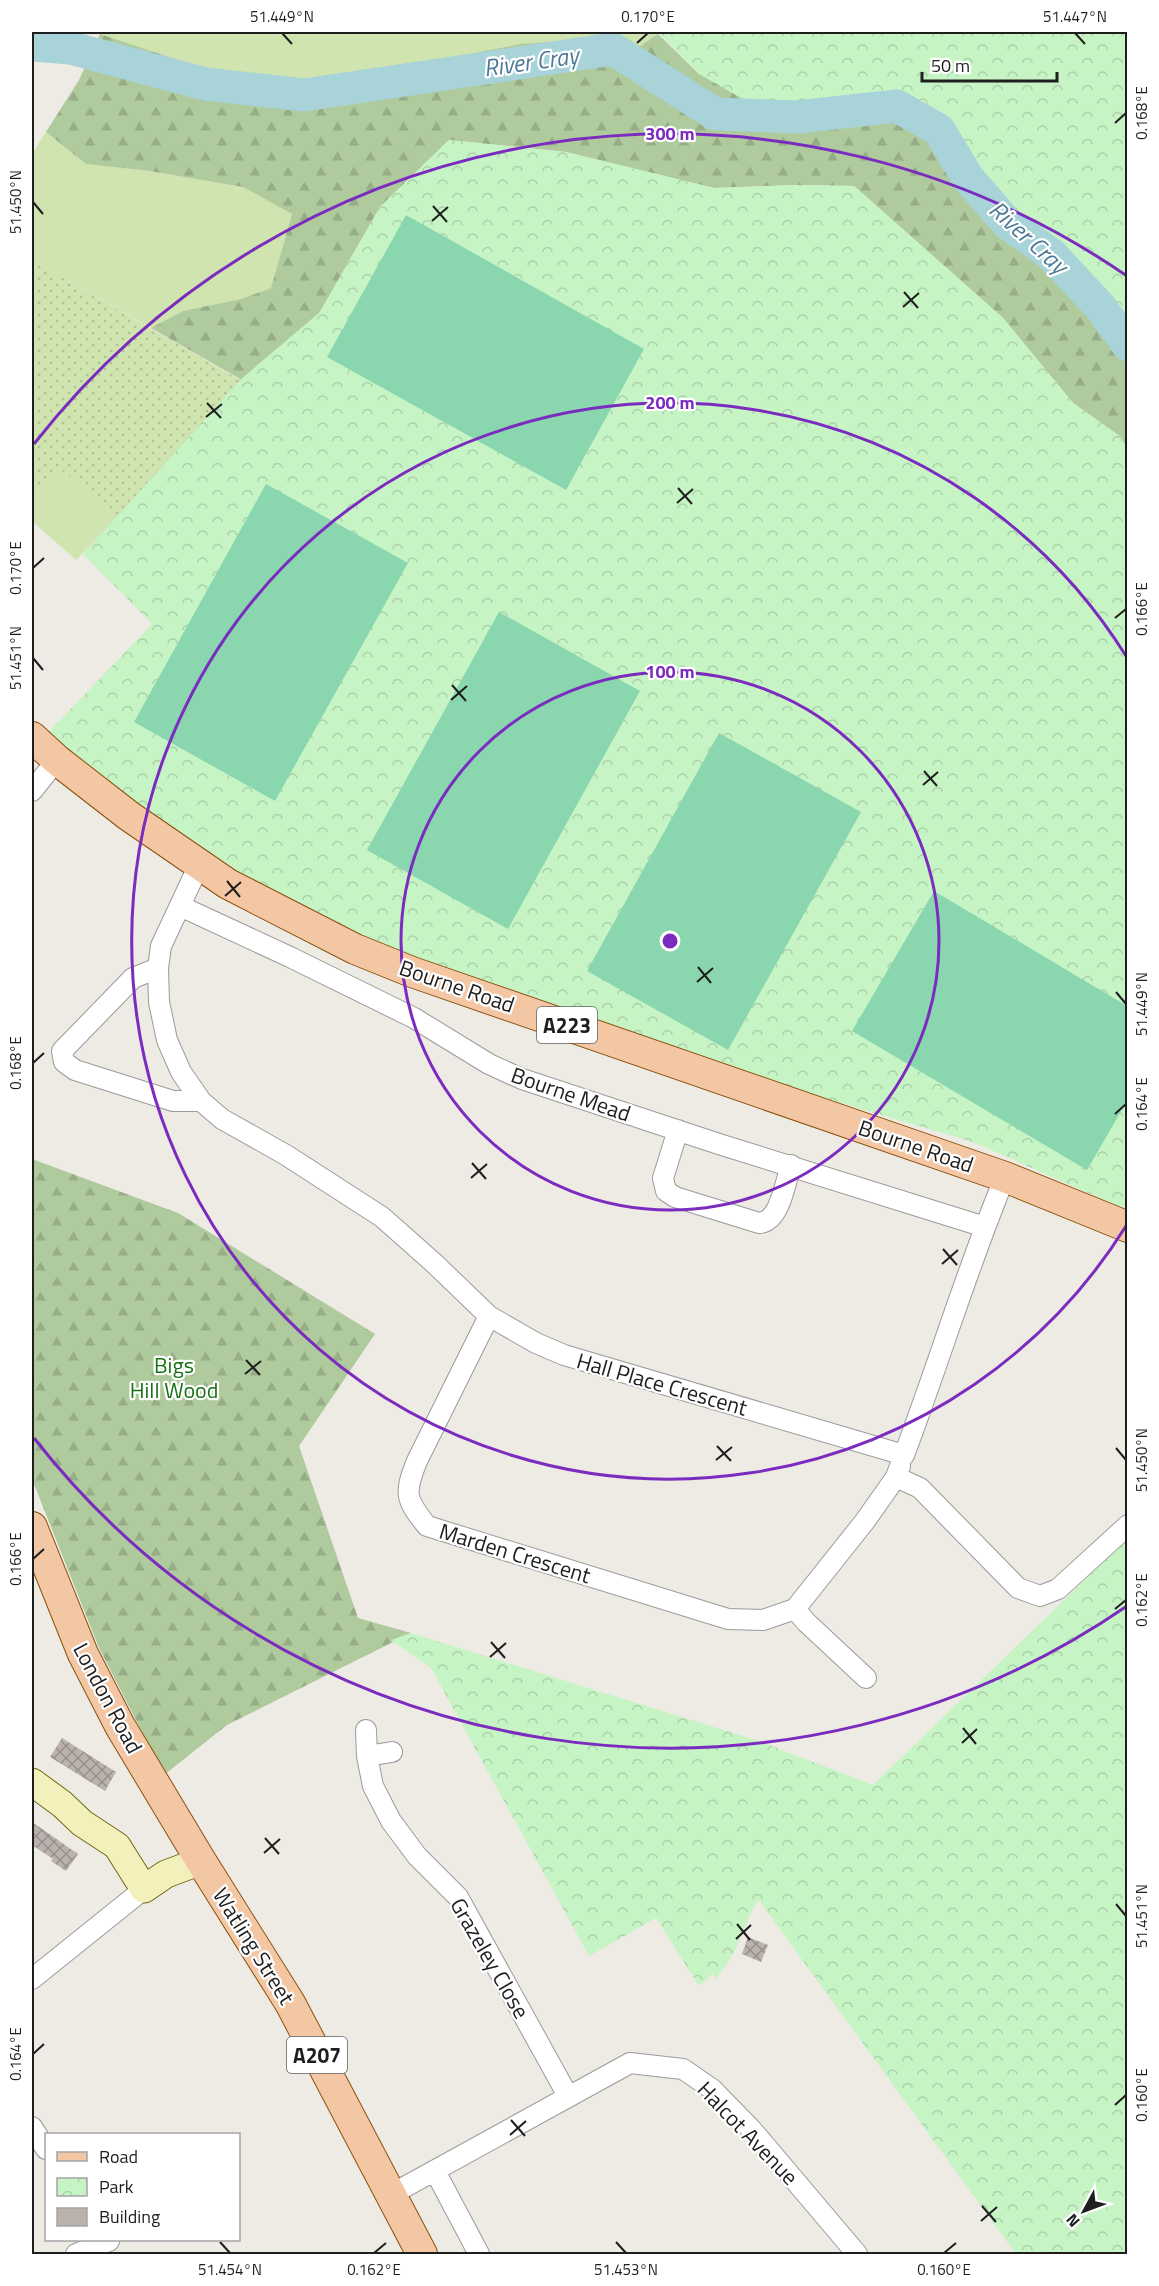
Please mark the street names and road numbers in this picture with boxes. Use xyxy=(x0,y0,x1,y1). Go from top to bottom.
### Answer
street label: Bourne Road xyxy=(395,950,519,1022)
road number: A223 xyxy=(537,1007,597,1043)
street label: Bourne Mead xyxy=(507,1058,635,1130)
street label: Bourne Road xyxy=(854,1110,978,1182)
street label: Hall Place Crescent xyxy=(573,1343,752,1425)
street label: Marden Crescent xyxy=(435,1514,595,1592)
street label: London Road xyxy=(64,1636,152,1760)
street label: Watling Street xyxy=(204,1881,304,2011)
street label: Grazeley Close xyxy=(442,1891,538,2025)
road number: A207 xyxy=(287,2037,347,2073)
street label: Halcot Avenue xyxy=(689,2073,807,2193)

